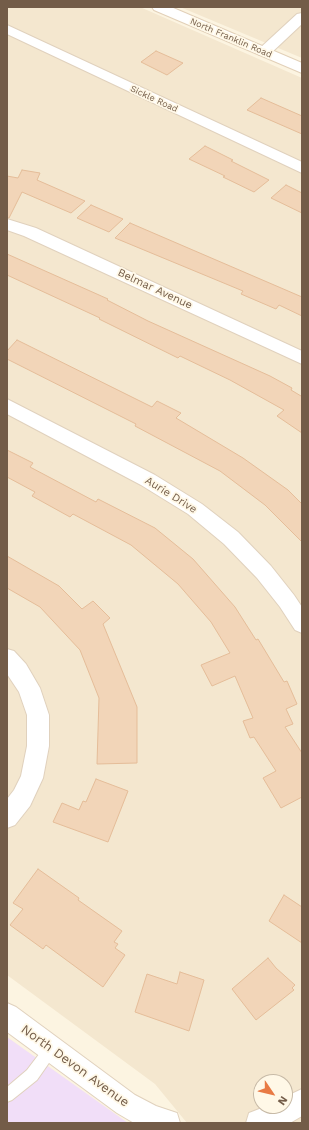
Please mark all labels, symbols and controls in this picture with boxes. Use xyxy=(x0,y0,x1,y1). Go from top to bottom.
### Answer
street label: North Franklin Road xyxy=(188,16,274,60)
street label: Sickle Road xyxy=(128,83,180,115)
street label: Belmar Avenue xyxy=(116,266,194,312)
street label: Aurie Drive xyxy=(143,474,199,516)
street label: North Devon Avenue xyxy=(18,1022,132,1110)
north arrow xyxy=(253,1074,293,1114)
text: N xyxy=(275,1094,290,1108)

